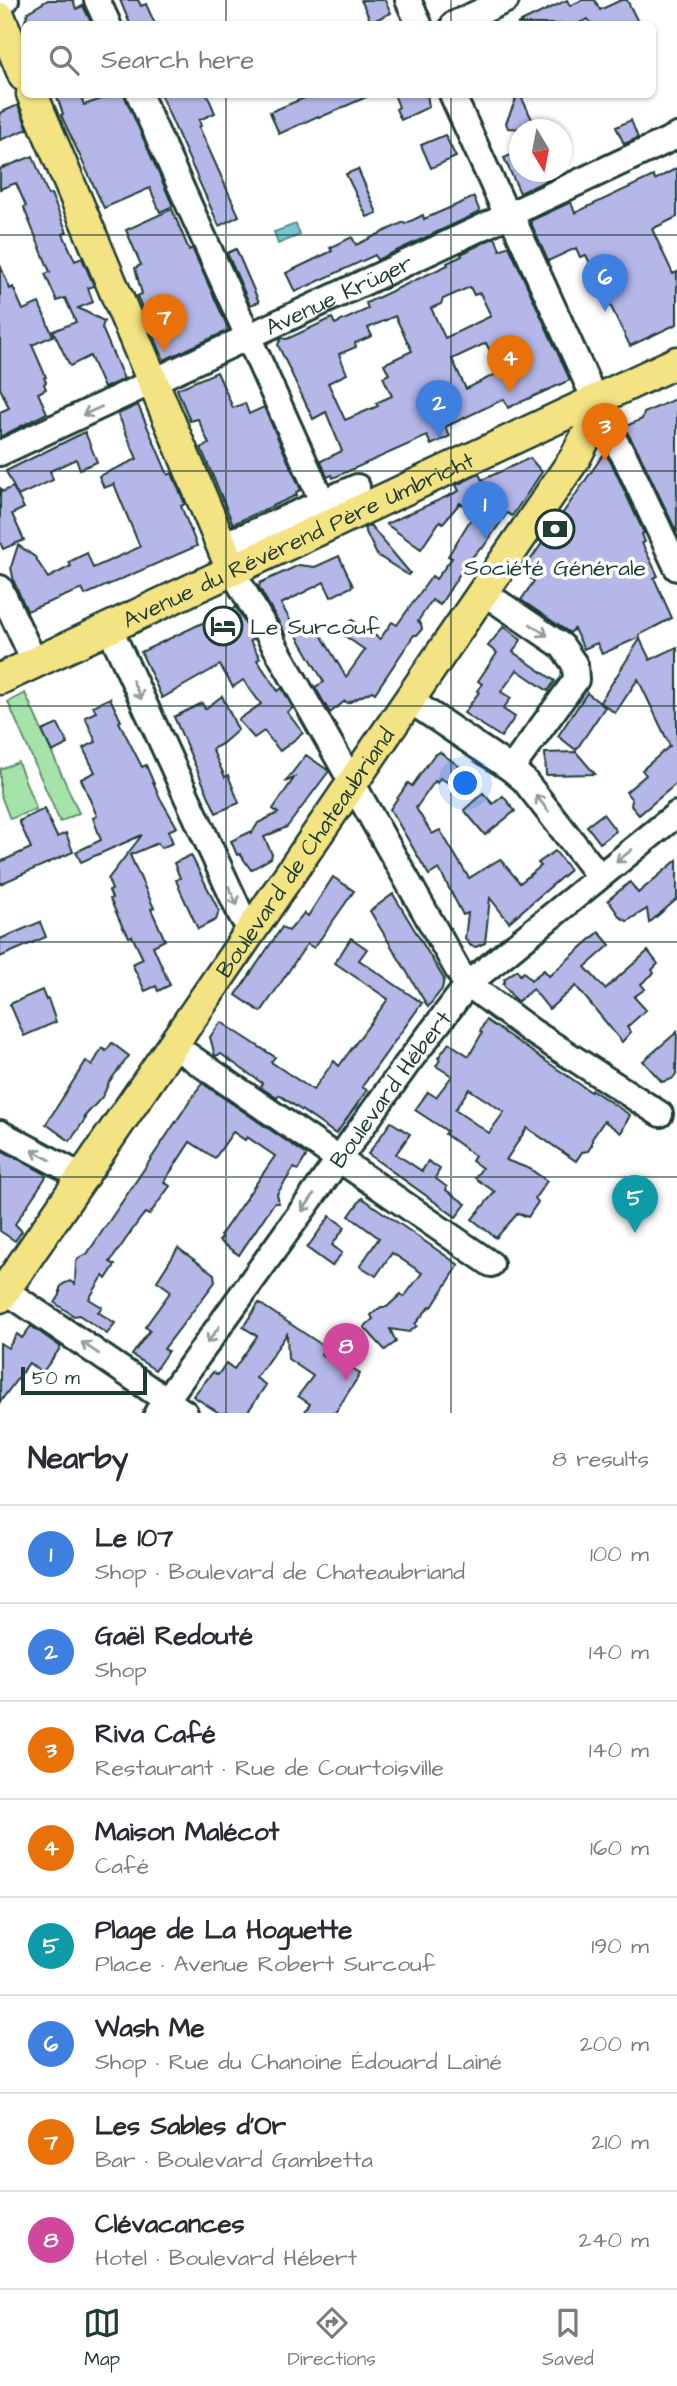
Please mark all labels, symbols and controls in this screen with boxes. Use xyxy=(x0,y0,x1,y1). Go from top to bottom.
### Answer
search box xyxy=(21,21,656,98)
icon: search xyxy=(45,41,83,79)
text: Search here xyxy=(101,42,254,78)
north arrow xyxy=(509,119,572,182)
street label: Avenue Krüger xyxy=(260,247,418,344)
pin: 6 xyxy=(582,254,628,312)
pin: 7 xyxy=(141,294,187,352)
pin: 4 xyxy=(487,335,533,393)
pin: 2 xyxy=(416,380,462,438)
pin: 3 xyxy=(582,403,628,461)
one-way arrow xyxy=(82,405,103,418)
street label: Avenue du Révérend Père Umbricht xyxy=(118,444,480,636)
pin: 1 xyxy=(462,481,508,539)
bank icon: Société Générale xyxy=(534,508,576,550)
place label: Société Générale xyxy=(464,552,646,584)
hotel icon: Le Surcouf xyxy=(202,605,244,647)
place label: Le Surcouf xyxy=(250,611,380,643)
one-way arrow xyxy=(529,623,549,637)
one-way arrow xyxy=(132,679,145,700)
street label: Boulevard de Chateaubriand xyxy=(209,721,403,984)
your location xyxy=(448,766,482,800)
one-way arrow xyxy=(534,794,549,813)
one-way arrow xyxy=(615,849,633,864)
one-way arrow xyxy=(226,885,240,906)
street label: Boulevard Hébert xyxy=(322,1004,460,1175)
one-way arrow xyxy=(32,1148,52,1162)
pin: 5 xyxy=(612,1175,658,1233)
one-way arrow xyxy=(300,1193,315,1211)
pin: 8 xyxy=(323,1323,369,1381)
one-way arrow xyxy=(206,1325,220,1344)
one-way arrow xyxy=(80,1341,100,1355)
scale bar xyxy=(21,1364,147,1396)
text: 50 m xyxy=(32,1365,80,1392)
text: Nearby xyxy=(28,1438,128,1480)
text: 8 results xyxy=(552,1443,649,1475)
text: Le 107 xyxy=(95,1520,173,1556)
text: 1 xyxy=(50,1538,52,1570)
text: 100 m xyxy=(590,1538,649,1570)
text: Shop · Boulevard de Chateaubriand xyxy=(95,1556,465,1588)
text: Gaël Redouté xyxy=(95,1618,253,1654)
text: 2 xyxy=(44,1636,58,1668)
text: 140 m xyxy=(589,1636,649,1668)
text: Shop xyxy=(95,1654,147,1686)
text: Riva Café xyxy=(95,1716,216,1752)
text: 3 xyxy=(45,1734,57,1766)
text: 140 m xyxy=(589,1734,649,1766)
text: Restaurant · Rue de Courtoisville xyxy=(95,1752,444,1784)
text: Maison Malécot xyxy=(95,1814,279,1850)
text: 4 xyxy=(43,1832,59,1864)
text: 160 m xyxy=(590,1832,649,1864)
text: Café xyxy=(95,1850,149,1882)
text: Plage de La Hoguette xyxy=(95,1912,352,1948)
text: 5 xyxy=(43,1930,59,1962)
text: 190 m xyxy=(591,1930,649,1962)
text: Place · Avenue Robert Surcouf xyxy=(95,1948,435,1980)
text: Wash Me xyxy=(95,2010,205,2046)
text: 6 xyxy=(44,2028,58,2060)
text: 200 m xyxy=(580,2028,649,2060)
text: Shop · Rue du Chanoine Édouard Lainé xyxy=(95,2046,502,2078)
text: Les Sables d'Or xyxy=(95,2108,286,2144)
text: 7 xyxy=(44,2126,58,2158)
text: 210 m xyxy=(591,2126,649,2158)
text: Bar · Boulevard Gambetta xyxy=(95,2144,373,2176)
text: Clévacances xyxy=(95,2206,245,2242)
text: 8 xyxy=(44,2224,58,2256)
text: 240 m xyxy=(579,2224,649,2256)
text: Hotel · Boulevard Hébert xyxy=(95,2242,357,2274)
tab: Map xyxy=(83,2304,121,2373)
tab: Directions xyxy=(287,2304,376,2373)
tab: Saved xyxy=(542,2304,594,2373)

